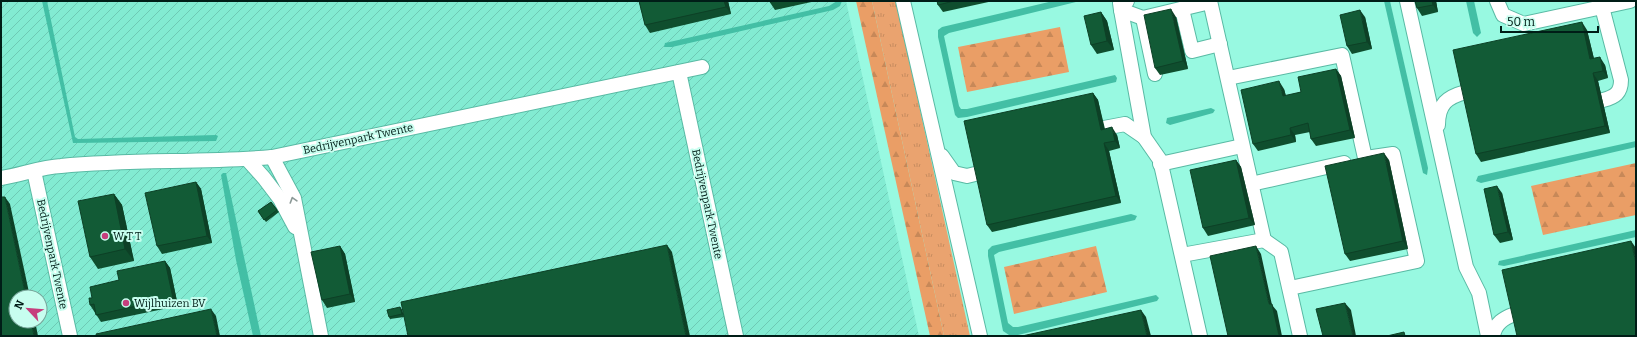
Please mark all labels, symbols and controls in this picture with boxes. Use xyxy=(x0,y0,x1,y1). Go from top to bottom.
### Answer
scale bar xyxy=(1501,8,1598,34)
text: 50 m xyxy=(1507,15,1536,29)
street label: Bedrijvenpark Twente xyxy=(302,121,414,157)
street label: Bedrijvenpark Twente xyxy=(689,148,725,260)
one-way arrow xyxy=(289,196,298,203)
street label: Bedrijvenpark Twente xyxy=(34,198,70,310)
place label: W T T xyxy=(113,230,142,243)
marker: W T T xyxy=(100,231,110,241)
north arrow xyxy=(8,289,48,329)
place label: Wijlhuizen BV xyxy=(134,297,206,310)
text: N xyxy=(12,298,27,312)
marker: Wijlhuizen BV xyxy=(121,298,131,308)

